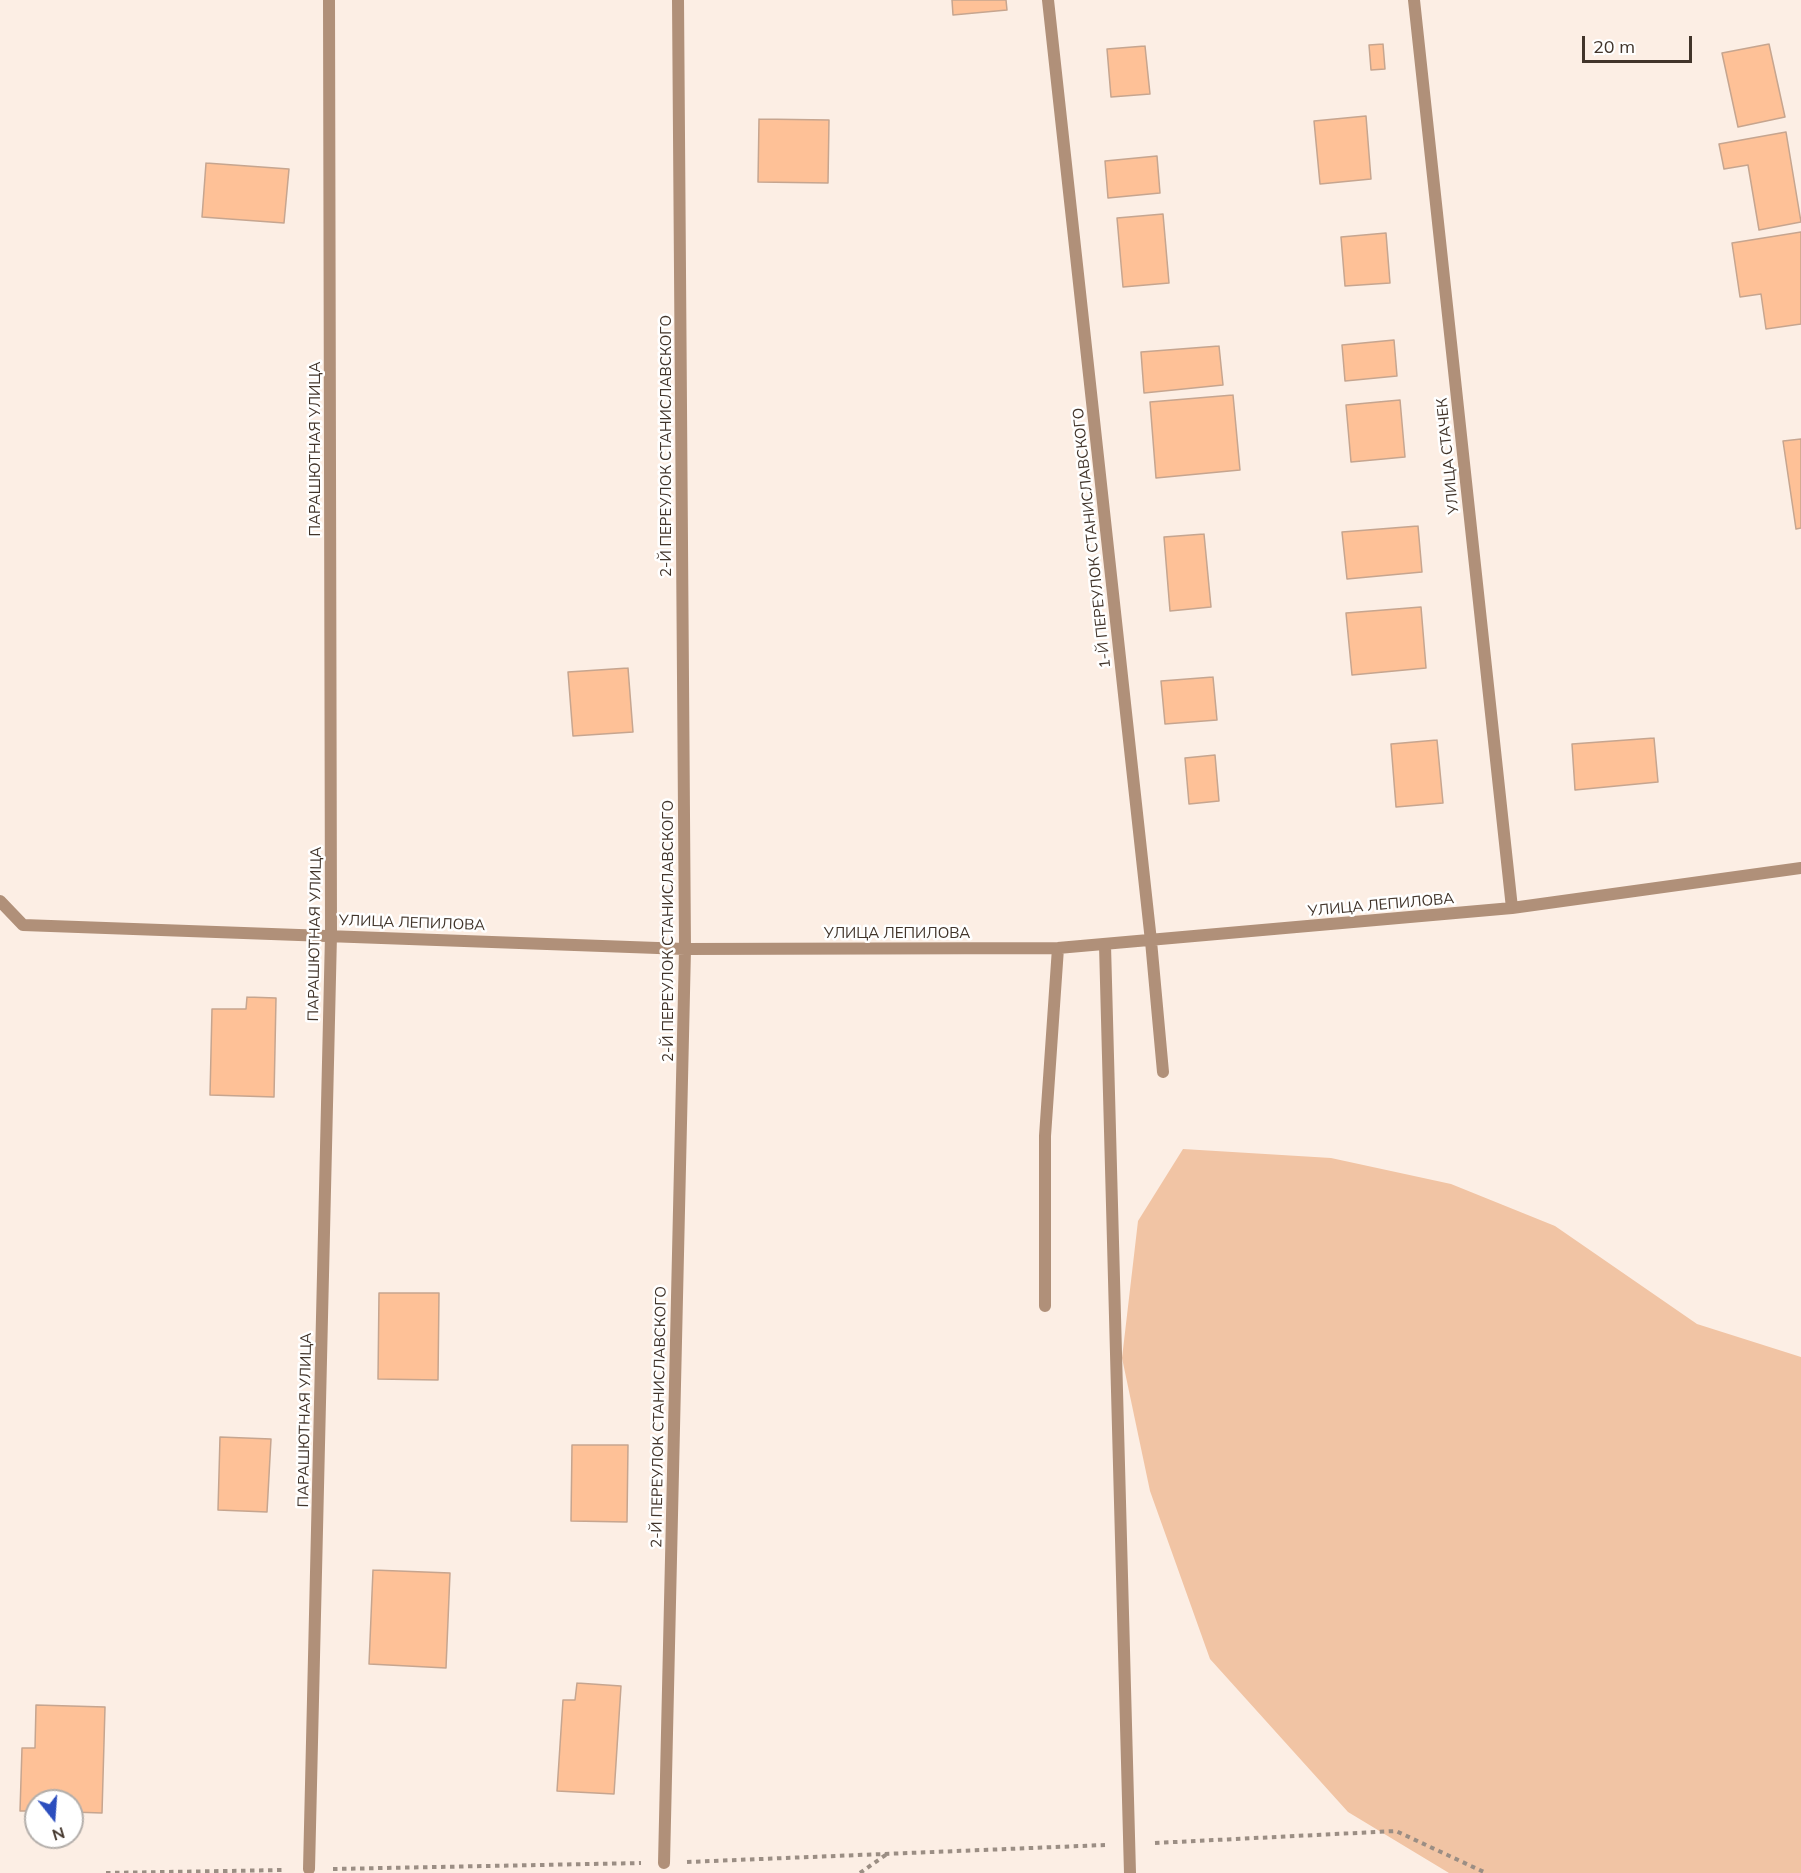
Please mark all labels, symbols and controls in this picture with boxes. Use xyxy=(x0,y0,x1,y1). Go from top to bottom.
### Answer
scale bar xyxy=(1585,24,1694,62)
text: 20 m xyxy=(1593,35,1635,58)
street label: 2-Й ПЕРЕУЛОК СТАНИСЛАВСКОГО xyxy=(657,315,675,577)
street label: ПАРАШЮТНАЯ УЛИЦА xyxy=(306,362,324,536)
street label: УЛИЦА СТАЧЕК xyxy=(1433,397,1463,515)
street label: 1-Й ПЕРЕУЛОК СТАНИСЛАВСКОГО xyxy=(1069,407,1115,669)
street label: 2-Й ПЕРЕУЛОК СТАНИСЛАВСКОГО xyxy=(659,800,677,1062)
street label: ПАРАШЮТНАЯ УЛИЦА xyxy=(304,846,326,1022)
street label: УЛИЦА ЛЕПИЛОВА xyxy=(1307,890,1455,920)
street label: УЛИЦА ЛЕПИЛОВА xyxy=(338,911,486,935)
street label: УЛИЦА ЛЕПИЛОВА xyxy=(824,924,970,942)
street label: 2-Й ПЕРЕУЛОК СТАНИСЛАВСКОГО xyxy=(648,1286,670,1548)
street label: ПАРАШЮТНАЯ УЛИЦА xyxy=(294,1332,316,1508)
north arrow xyxy=(24,1789,84,1849)
text: N xyxy=(50,1823,67,1846)

